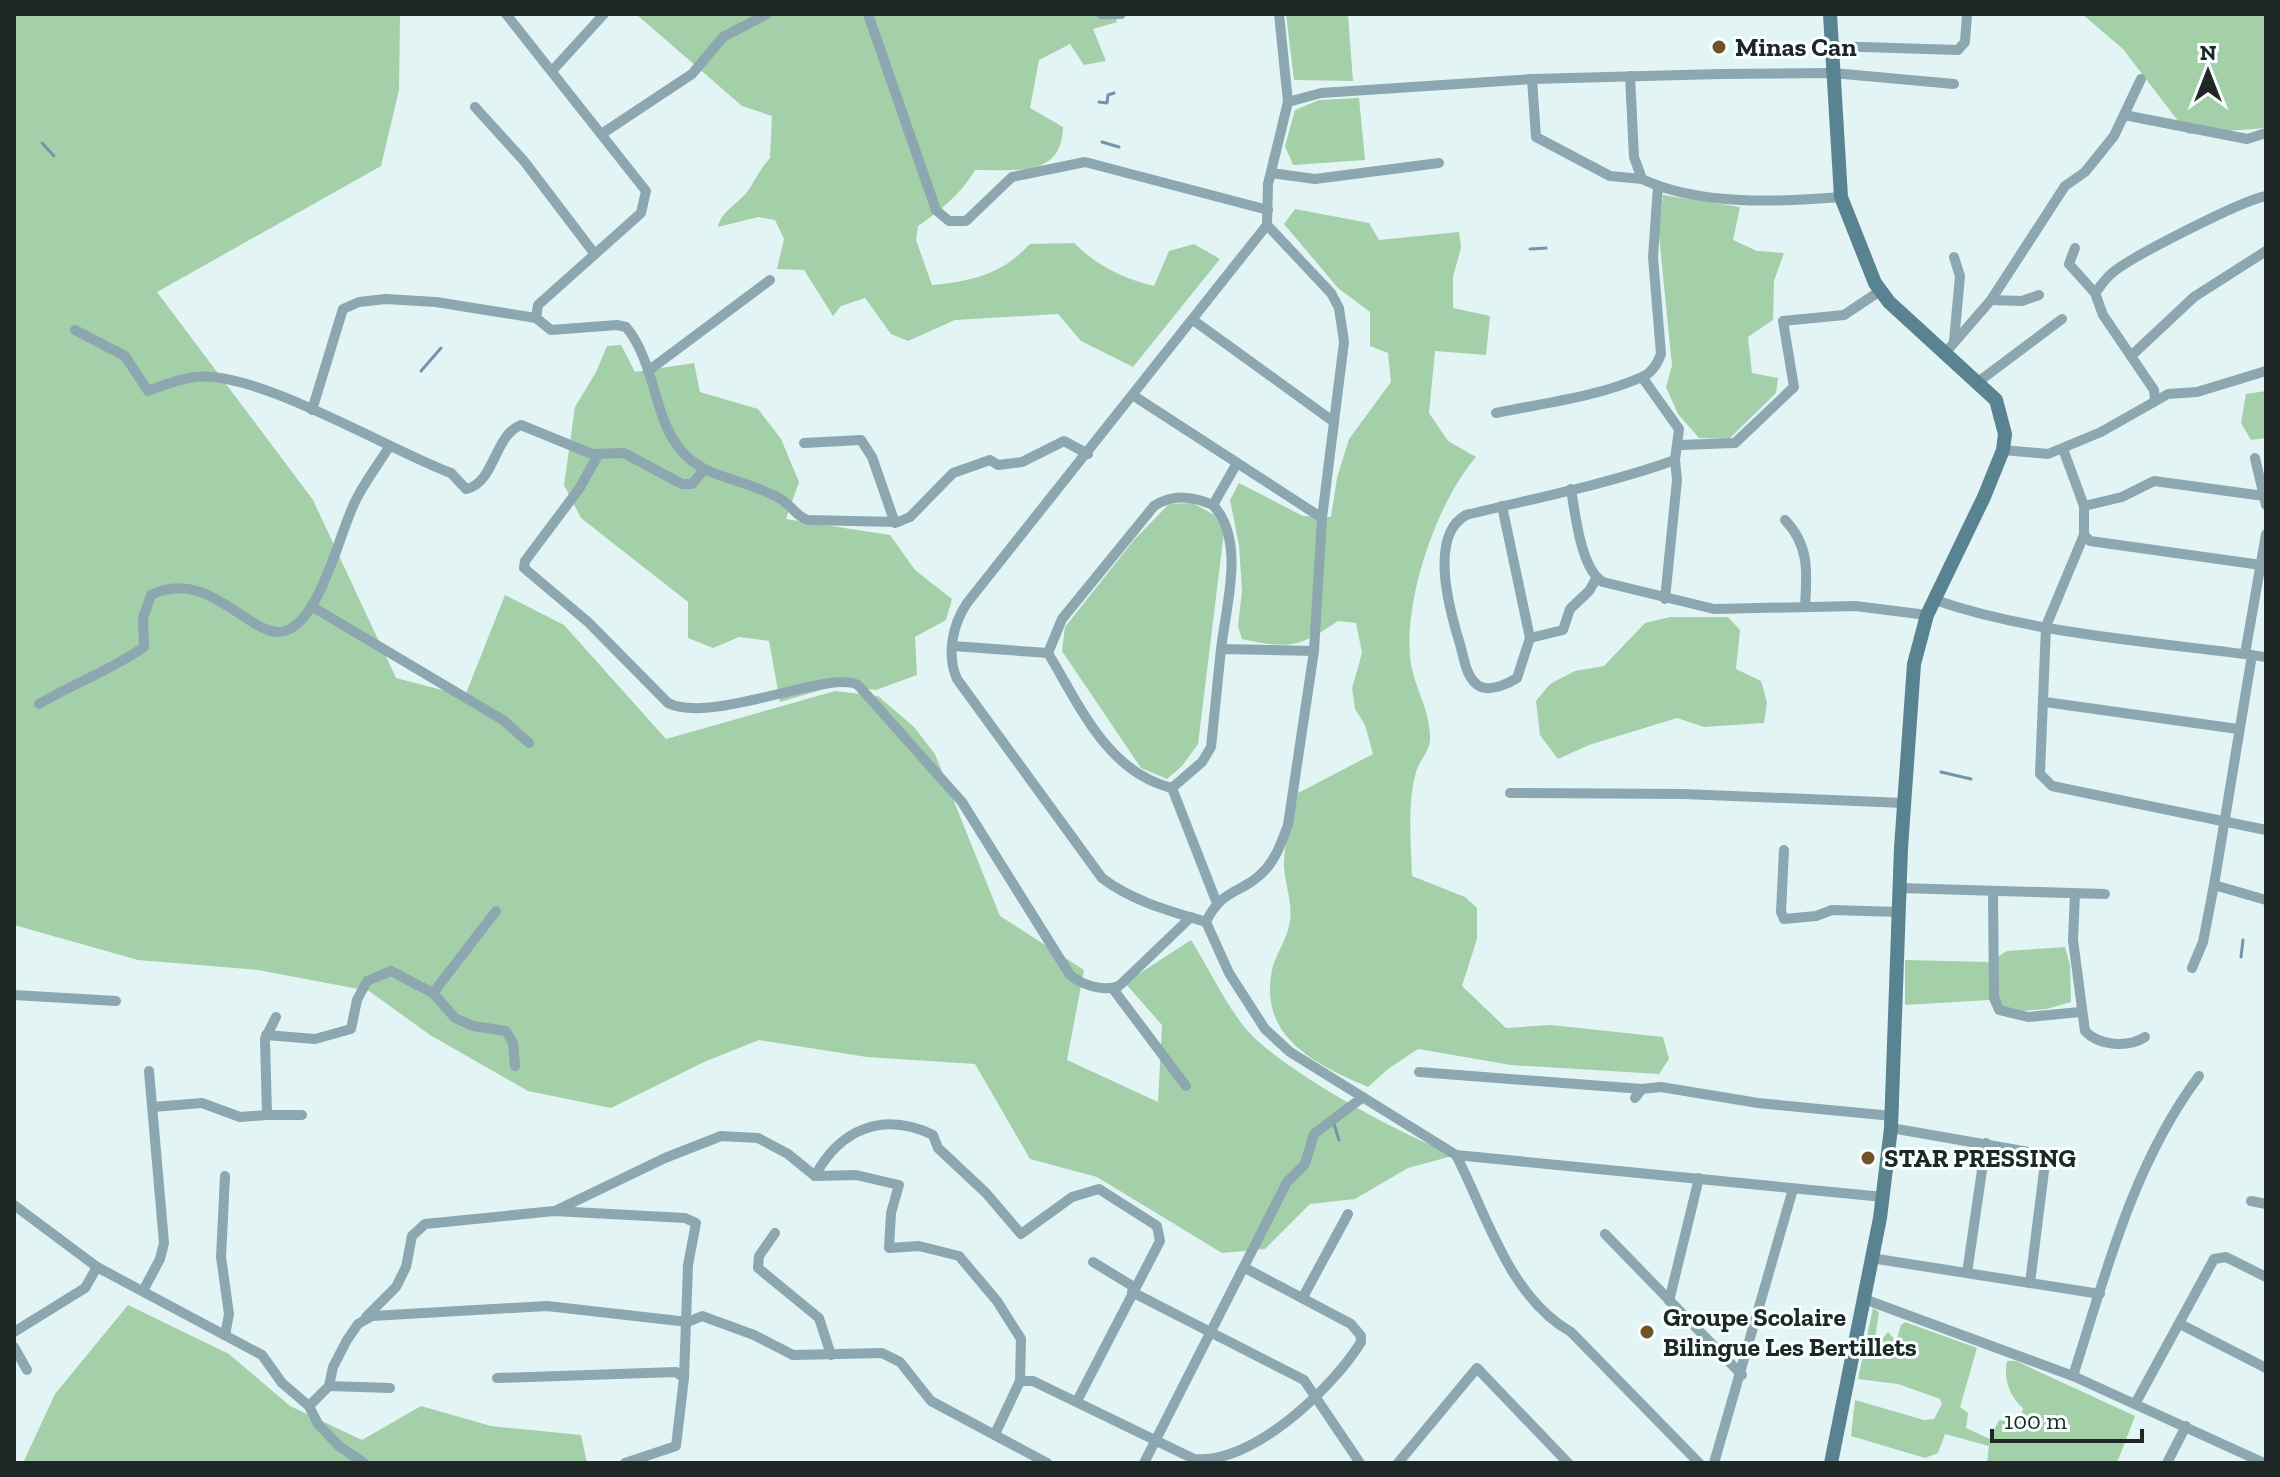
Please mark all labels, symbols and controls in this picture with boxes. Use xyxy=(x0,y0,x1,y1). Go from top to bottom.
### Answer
place label: Minas Can xyxy=(1735,31,1857,63)
north arrow xyxy=(2168,32,2248,112)
marker: Minas Can xyxy=(1710,38,1728,56)
text: N xyxy=(2200,39,2217,66)
place label: STAR PRESSING xyxy=(1884,1142,2076,1174)
marker: STAR PRESSING xyxy=(1859,1149,1877,1167)
place label: Groupe Scolaire Bilingue Les Bertillets xyxy=(1663,1301,1917,1363)
marker: Groupe Scolaire Bilingue Les Bertillets xyxy=(1638,1323,1656,1341)
scale bar xyxy=(1992,1393,2142,1443)
text: 100 m xyxy=(2004,1406,2067,1435)

